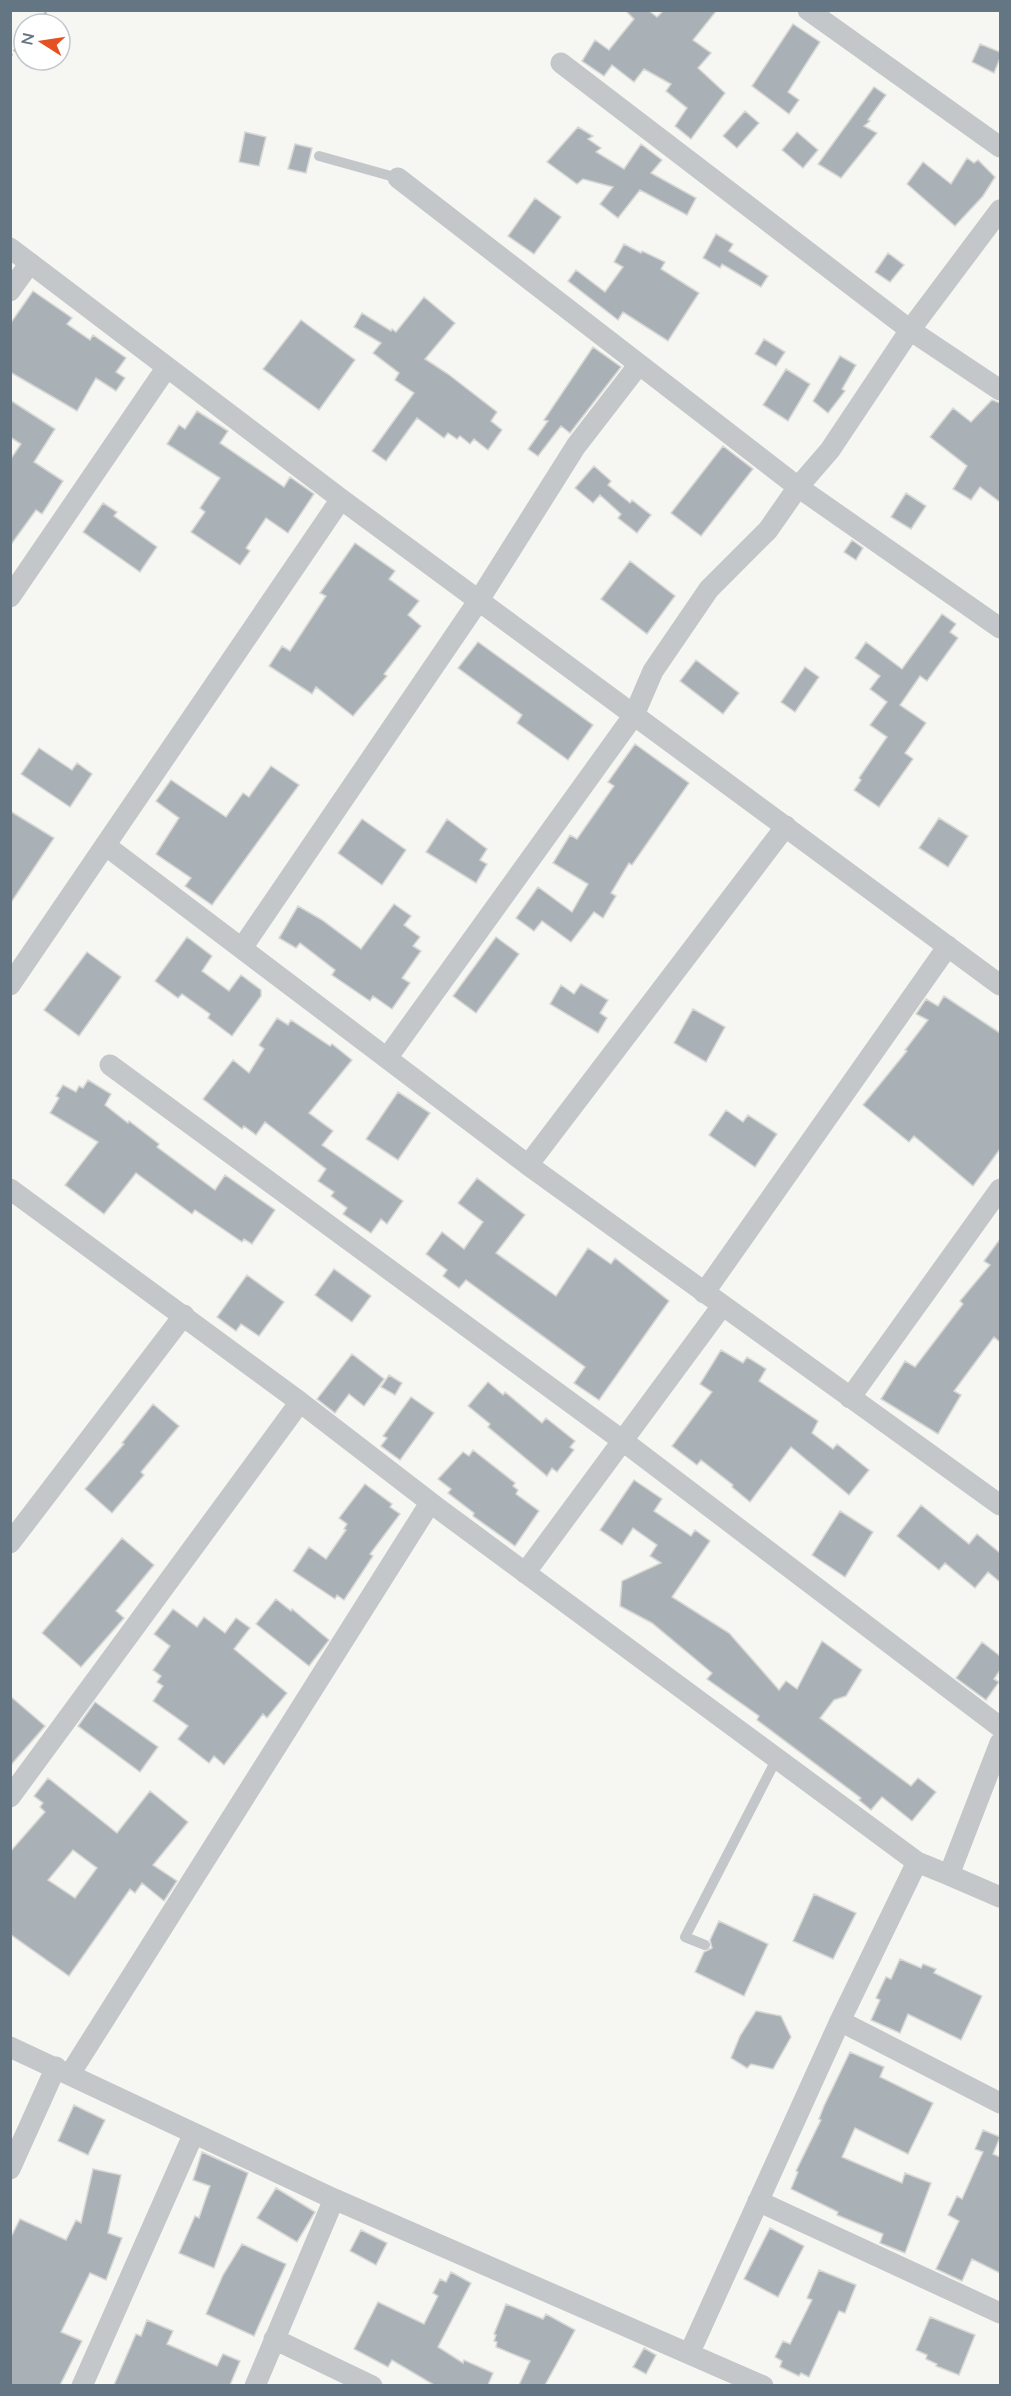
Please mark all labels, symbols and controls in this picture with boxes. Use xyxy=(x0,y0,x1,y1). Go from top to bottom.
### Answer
north arrow xyxy=(12,12,72,72)
text: N xyxy=(16,31,38,47)

